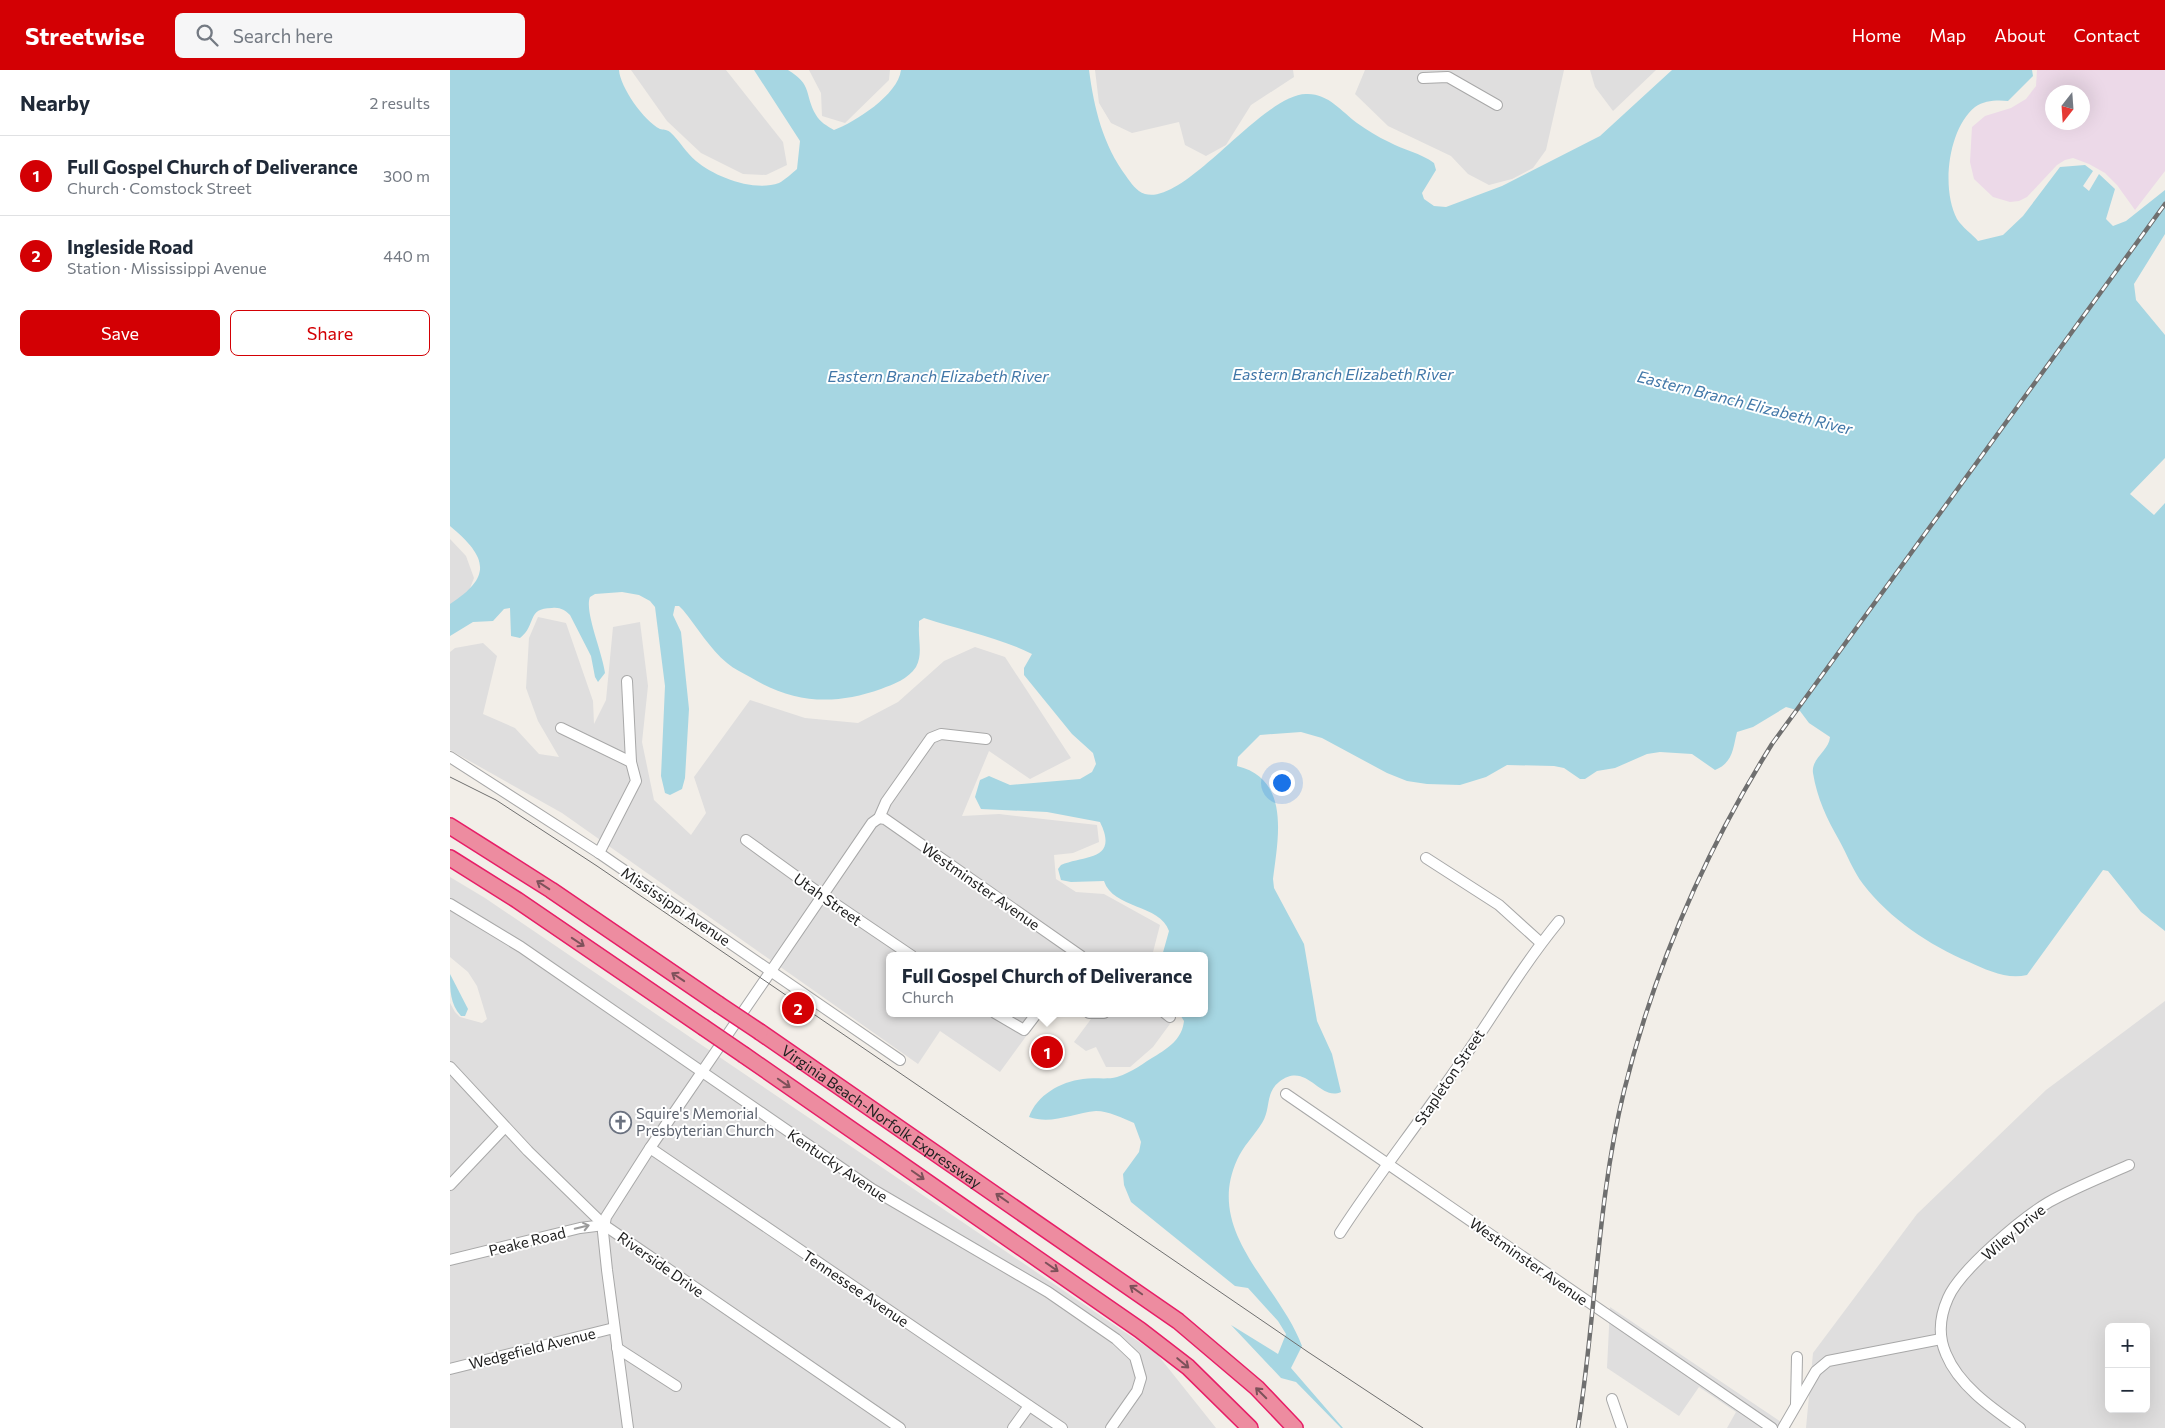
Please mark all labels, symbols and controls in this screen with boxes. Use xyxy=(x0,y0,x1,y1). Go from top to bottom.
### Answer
search box xyxy=(175,13,525,58)
text: Streetwise xyxy=(25,21,145,50)
icon: search xyxy=(193,21,221,49)
text: Search here xyxy=(233,24,333,47)
text: Home xyxy=(1852,24,1901,46)
text: Map xyxy=(1929,24,1966,46)
text: About xyxy=(1994,24,2046,46)
text: Contact xyxy=(2074,24,2140,46)
north arrow xyxy=(2045,85,2090,130)
text: Nearby xyxy=(20,90,90,115)
text: 2 results xyxy=(369,93,430,112)
text: Full Gospel Church of Deliverance xyxy=(67,155,358,178)
text: 1 xyxy=(32,166,40,185)
text: 300 m xyxy=(383,166,430,185)
text: Church · Comstock Street xyxy=(67,178,252,197)
text: Ingleside Road xyxy=(67,235,193,258)
text: 2 xyxy=(31,246,41,265)
text: 440 m xyxy=(383,246,430,265)
text: Station · Mississippi Avenue xyxy=(67,258,267,277)
button: Save xyxy=(20,310,220,356)
button: Share xyxy=(230,310,430,356)
water label: Eastern Branch Elizabeth River xyxy=(1232,364,1454,383)
water label: Eastern Branch Elizabeth River xyxy=(827,366,1049,385)
water label: Eastern Branch Elizabeth River xyxy=(1635,366,1855,438)
your location xyxy=(1269,770,1295,796)
street label: Westminster Avenue xyxy=(918,838,1044,934)
street label: Mississippi Avenue xyxy=(618,863,734,949)
street label: Utah Street xyxy=(791,869,865,929)
one-way arrow xyxy=(537,880,551,890)
one-way arrow xyxy=(571,938,585,948)
popup xyxy=(886,952,1208,1017)
text: Full Gospel Church of Deliverance xyxy=(902,964,1192,987)
one-way arrow xyxy=(671,972,685,982)
text: Church xyxy=(902,987,954,1006)
pin: 2 xyxy=(782,989,814,1027)
street label: Stapleton Street xyxy=(1410,1026,1488,1128)
pin: 1 xyxy=(1031,1033,1063,1071)
street label: Virginia Beach-Norfolk Expressway xyxy=(778,1041,985,1192)
one-way arrow xyxy=(777,1078,791,1088)
place label: Squire's Memorial Presbyterian Church xyxy=(636,1104,774,1139)
church icon: Squire's Memorial Presbyterian Church xyxy=(608,1110,632,1134)
street label: Kentucky Avenue xyxy=(785,1125,891,1205)
one-way arrow xyxy=(911,1170,925,1180)
one-way arrow xyxy=(995,1193,1009,1203)
street label: Wiley Drive xyxy=(1978,1200,2049,1264)
street label: Westminster Avenue xyxy=(1466,1213,1592,1309)
one-way arrow xyxy=(574,1222,590,1231)
street label: Peake Road xyxy=(487,1223,567,1259)
street label: Riverside Drive xyxy=(614,1228,708,1300)
street label: Tennessee Avenue xyxy=(800,1246,912,1330)
one-way arrow xyxy=(1044,1262,1058,1272)
one-way arrow xyxy=(1129,1285,1143,1295)
map controls xyxy=(2105,1323,2150,1413)
button: + xyxy=(2105,1323,2150,1368)
street label: Wedgefield Avenue xyxy=(467,1324,597,1372)
one-way arrow xyxy=(1176,1357,1189,1368)
button: − xyxy=(2105,1368,2150,1413)
one-way arrow xyxy=(1255,1387,1268,1399)

